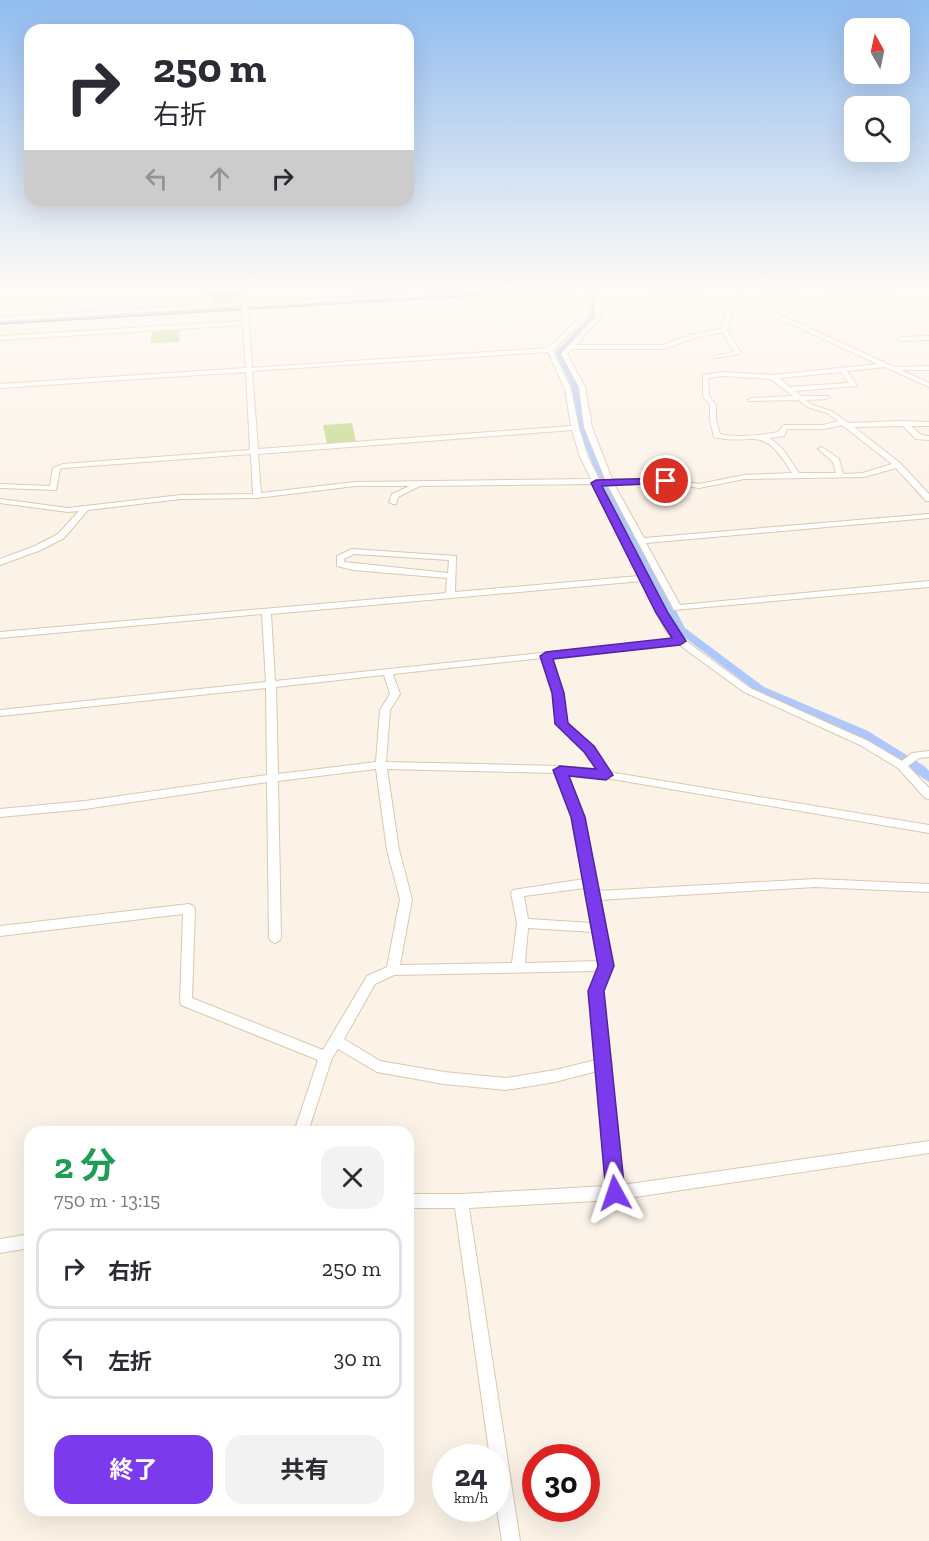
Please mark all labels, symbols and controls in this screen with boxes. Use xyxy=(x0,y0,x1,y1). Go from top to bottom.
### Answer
north arrow xyxy=(844,18,910,84)
map controls xyxy=(844,18,910,162)
text: 250 m xyxy=(153,42,266,93)
icon: right xyxy=(54,48,132,126)
button: search xyxy=(844,96,910,162)
text: 右折 xyxy=(153,99,207,131)
icon: left xyxy=(140,162,173,195)
icon: ahead xyxy=(203,162,236,195)
icon: right xyxy=(266,162,299,195)
pin xyxy=(640,455,691,506)
icon: arrive xyxy=(649,464,682,497)
text: 2 分 xyxy=(54,1144,116,1187)
button: close xyxy=(321,1146,384,1209)
position arrow xyxy=(583,1161,647,1225)
text: 750 m · 13:15 xyxy=(54,1188,160,1212)
icon: right xyxy=(57,1252,90,1285)
text: 250 m xyxy=(322,1255,381,1282)
text: 右折 xyxy=(108,1258,152,1285)
icon: left xyxy=(57,1342,90,1375)
text: 30 m xyxy=(334,1345,381,1372)
text: 左折 xyxy=(108,1348,152,1375)
button: 終了 xyxy=(54,1435,213,1504)
button: 共有 xyxy=(225,1435,384,1504)
speed limit sign: 30 xyxy=(522,1444,600,1522)
text: 24 xyxy=(454,1458,488,1494)
text: km/h xyxy=(454,1489,488,1507)

